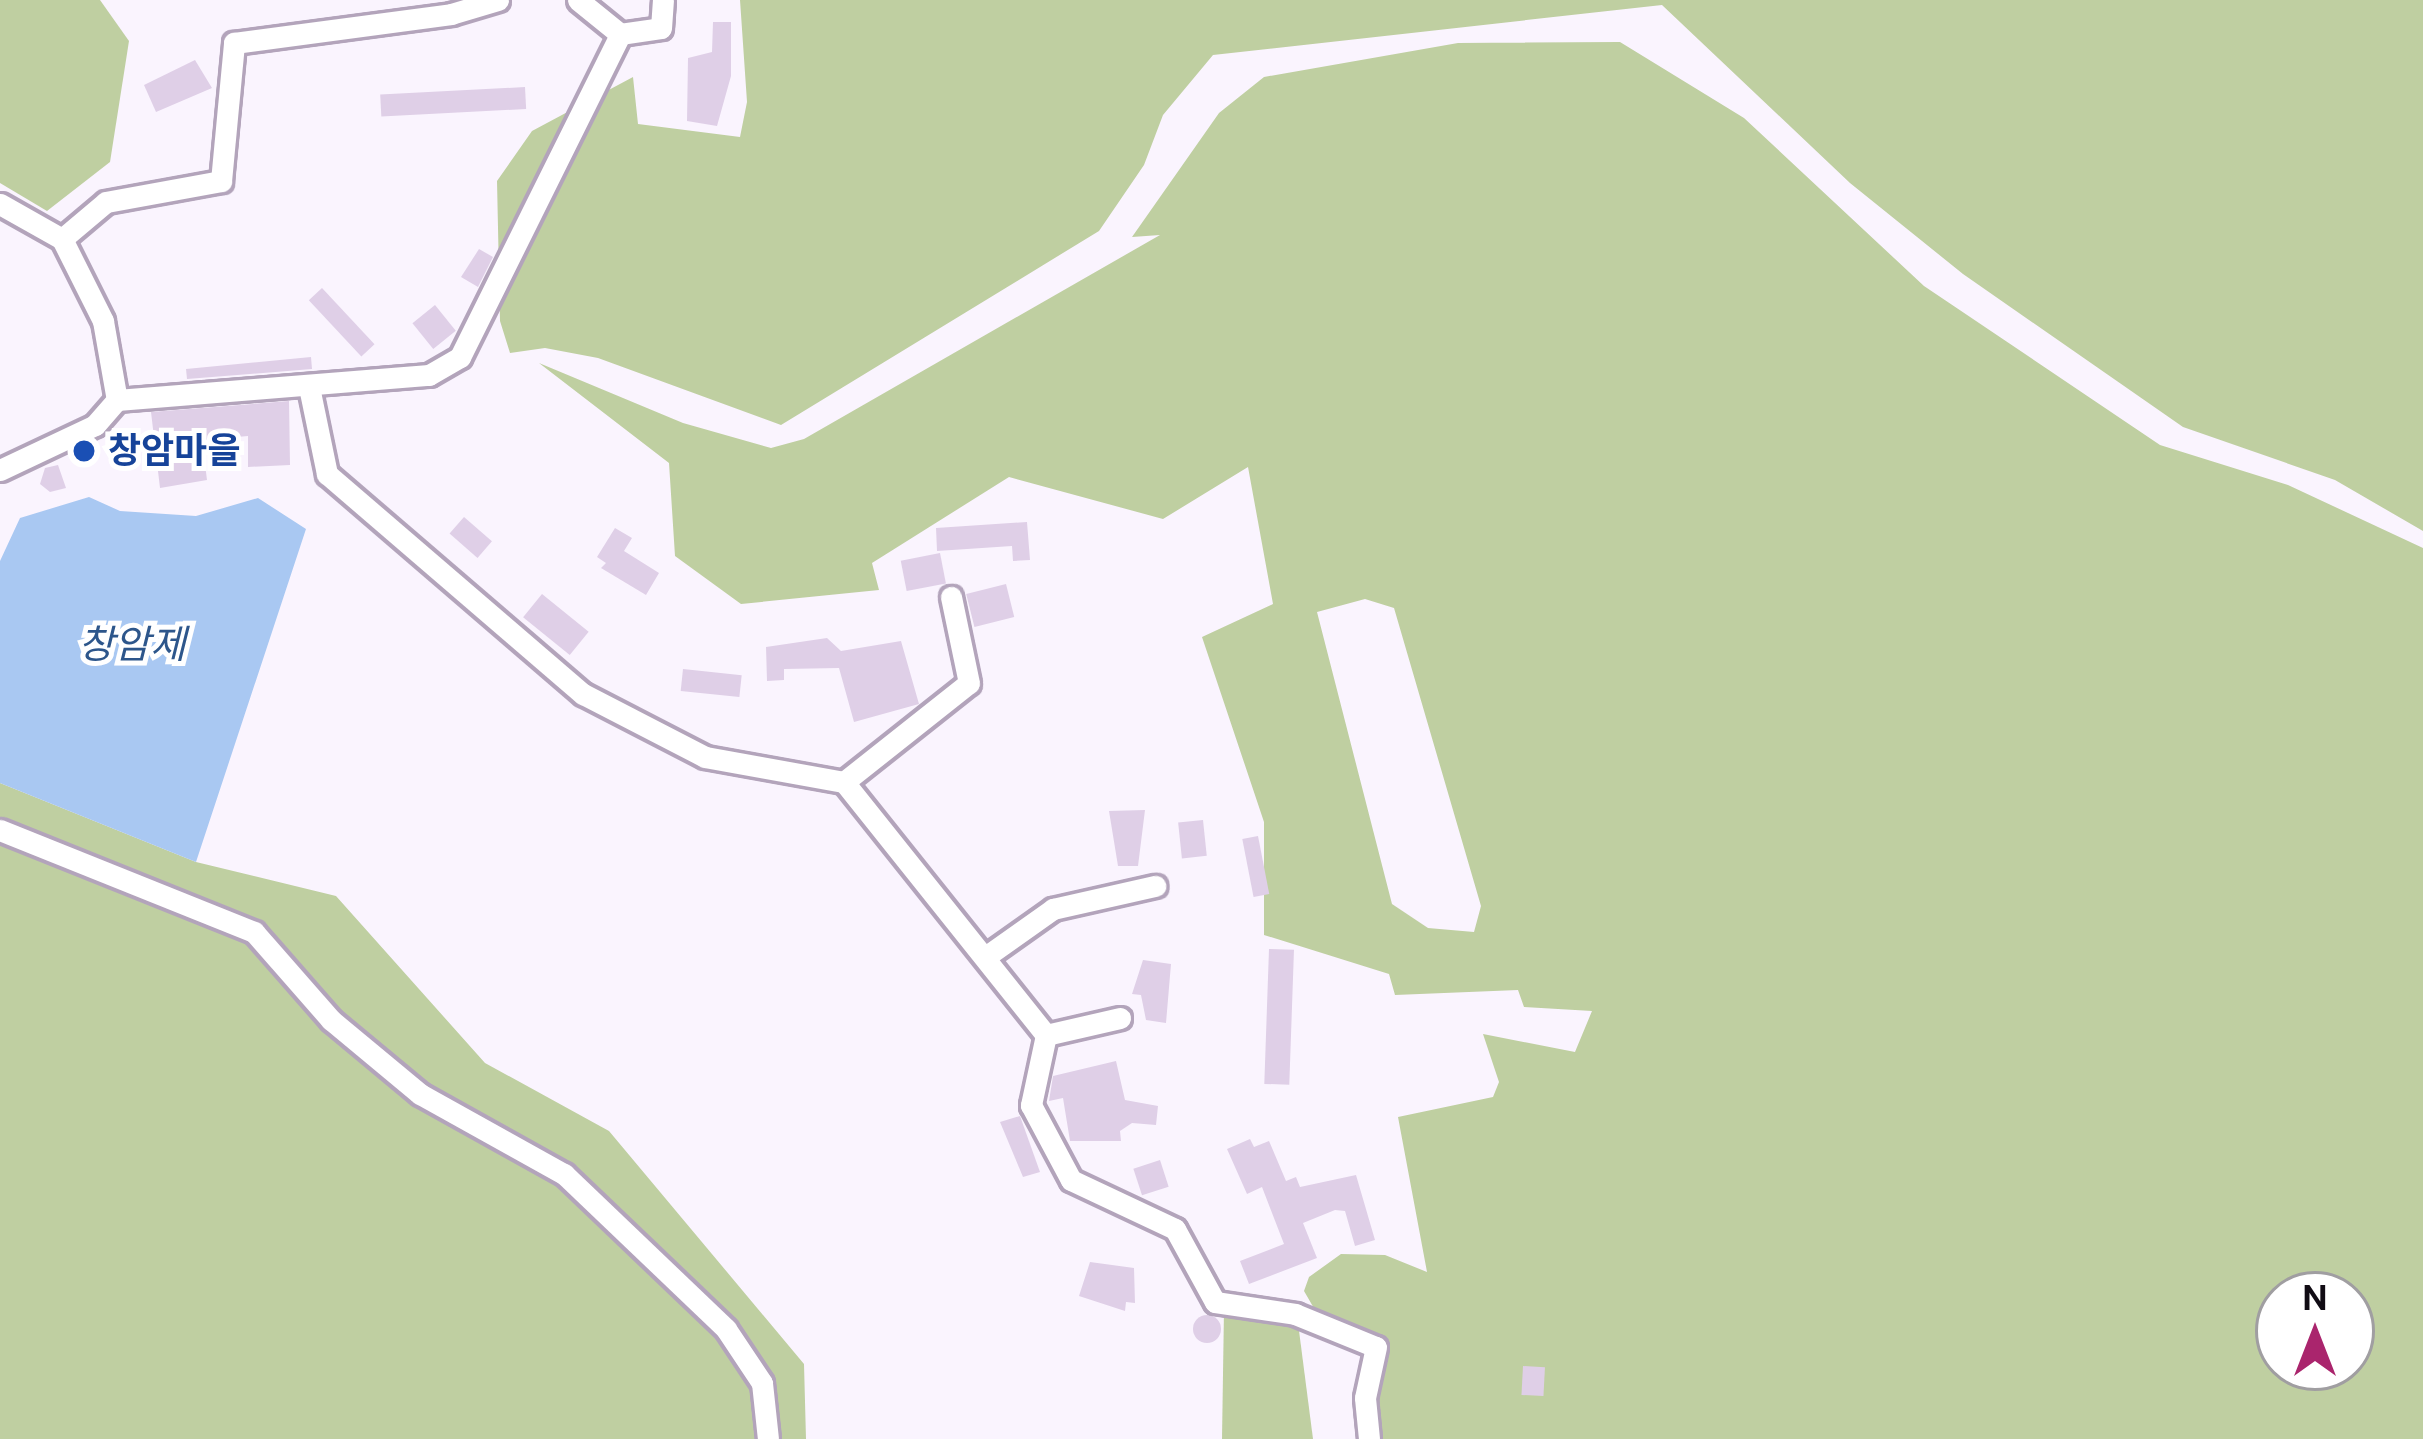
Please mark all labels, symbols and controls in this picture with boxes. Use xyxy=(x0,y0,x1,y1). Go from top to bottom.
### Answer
place label: 창암마을 xyxy=(108,429,240,473)
marker: 창암마을 xyxy=(71,438,97,464)
water label: 창암제 xyxy=(78,621,186,667)
north arrow xyxy=(2255,1271,2375,1391)
text: N xyxy=(2302,1279,2328,1317)

